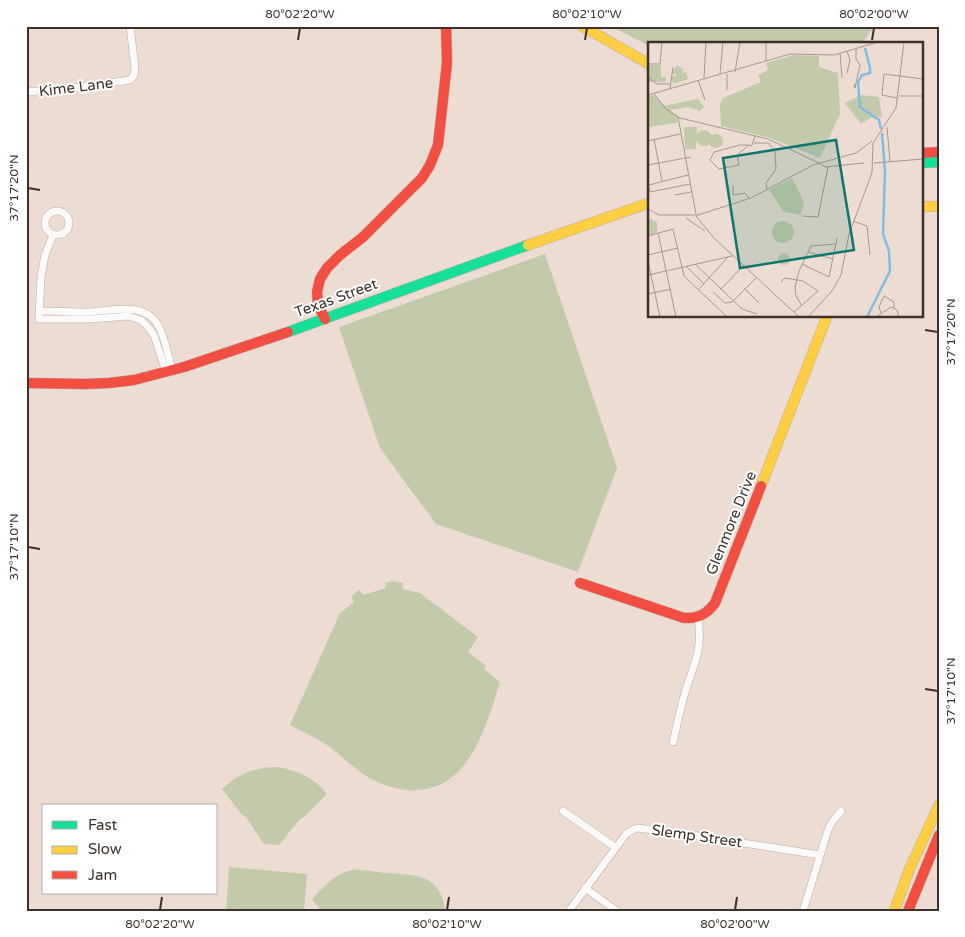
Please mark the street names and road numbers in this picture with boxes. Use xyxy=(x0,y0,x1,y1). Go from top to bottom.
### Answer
street label: Kime Lane xyxy=(38,74,114,100)
street label: Texas Street xyxy=(292,275,380,321)
street label: Glenmore Drive xyxy=(702,468,760,578)
street label: Slemp Street xyxy=(651,821,744,851)

